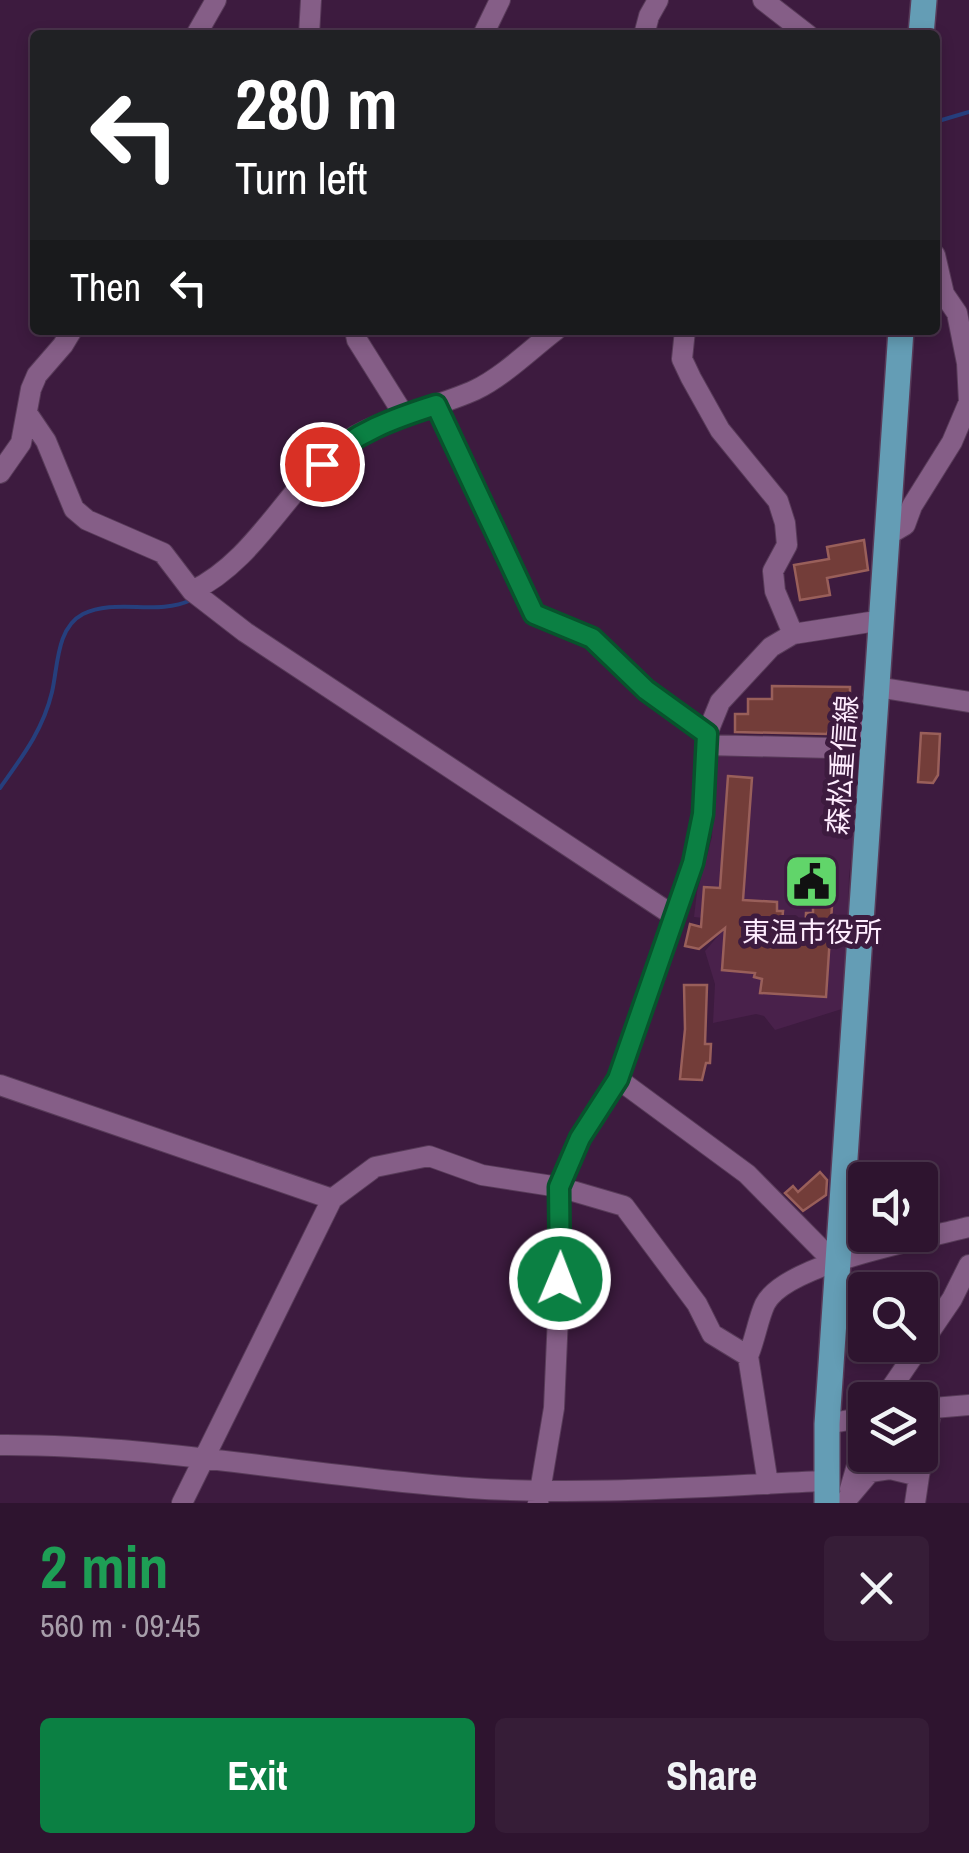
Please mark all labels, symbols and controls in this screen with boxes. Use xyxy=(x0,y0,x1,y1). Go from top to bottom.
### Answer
text: 280 m xyxy=(235,57,398,151)
icon: left xyxy=(70,70,200,200)
text: Turn left xyxy=(235,147,367,208)
icon: left xyxy=(161,260,216,315)
text: Then xyxy=(70,262,141,313)
pin xyxy=(280,422,365,507)
icon: arrive xyxy=(295,437,350,492)
street label: 森松重信線 xyxy=(818,694,866,836)
public building icon: 東温市役所 xyxy=(782,851,842,911)
place label: 東温市役所 xyxy=(742,913,882,951)
map controls xyxy=(848,1162,938,1472)
button: sound xyxy=(848,1162,938,1252)
position arrow xyxy=(508,1227,612,1331)
button: search xyxy=(848,1272,938,1362)
button: layers xyxy=(848,1382,938,1472)
text: 2 min xyxy=(40,1526,169,1607)
button: close xyxy=(824,1536,929,1641)
text: 560 m · 09:45 xyxy=(40,1604,200,1647)
button: Exit xyxy=(40,1718,475,1833)
button: Share xyxy=(495,1718,929,1833)

